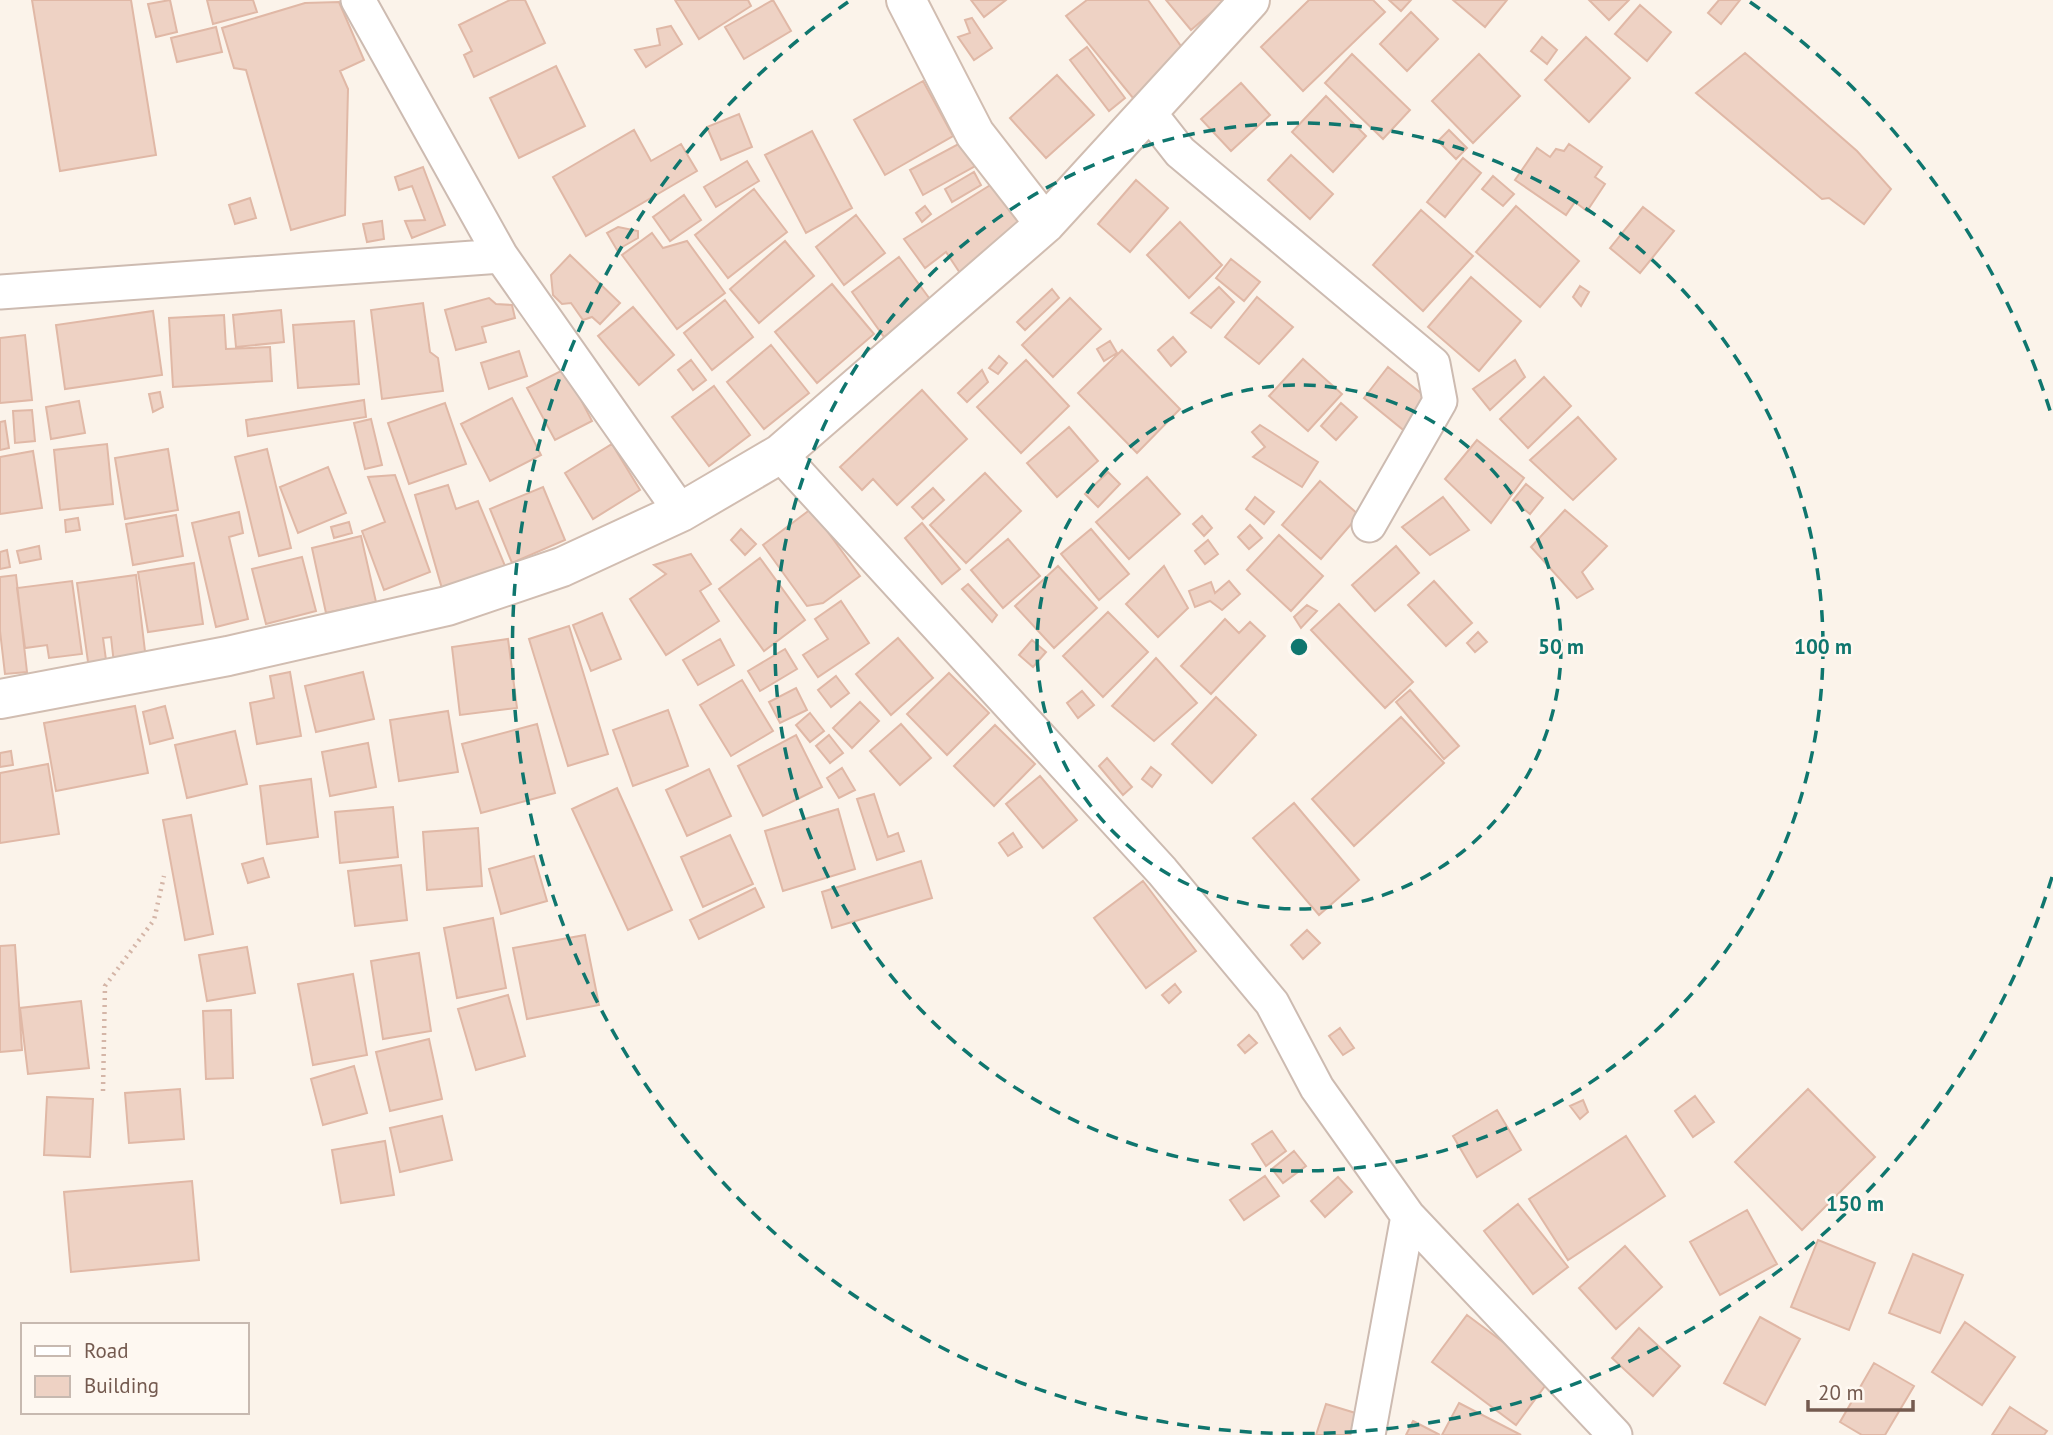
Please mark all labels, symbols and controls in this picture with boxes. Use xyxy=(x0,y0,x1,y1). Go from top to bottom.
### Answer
text: 50 m xyxy=(1538,633,1584,660)
text: 100 m xyxy=(1794,633,1852,660)
centre of rings xyxy=(1287,635,1311,659)
text: 150 m xyxy=(1826,1190,1884,1217)
legend xyxy=(21,1323,248,1414)
text: Road xyxy=(84,1337,128,1364)
scale bar xyxy=(1808,1368,1913,1412)
text: Building xyxy=(84,1372,159,1399)
text: 20 m xyxy=(1818,1379,1864,1406)

